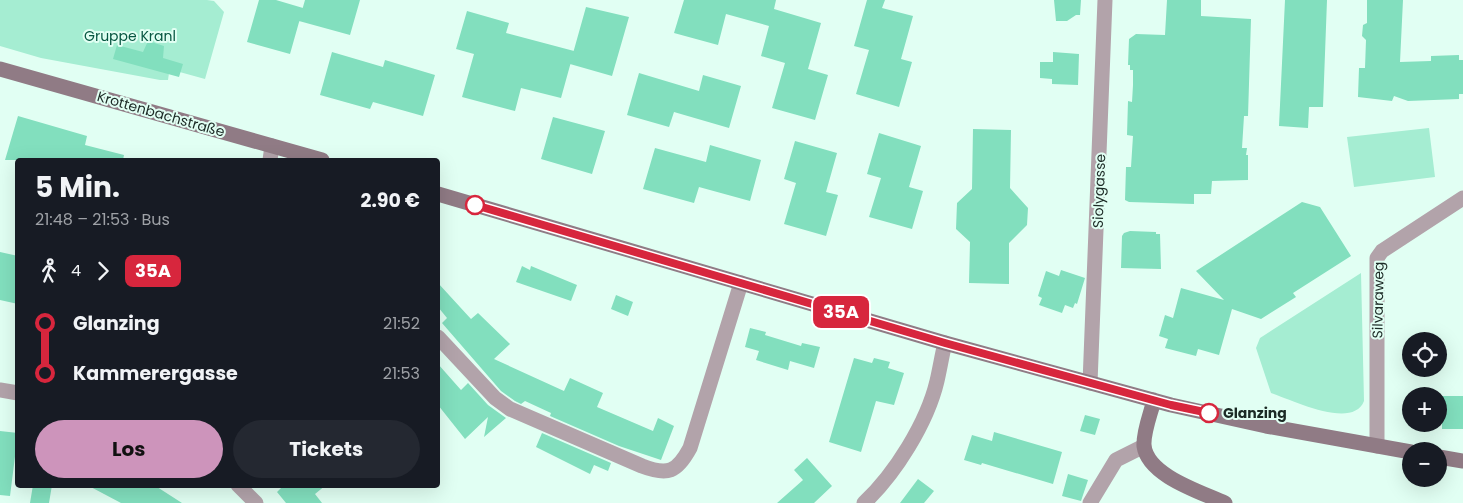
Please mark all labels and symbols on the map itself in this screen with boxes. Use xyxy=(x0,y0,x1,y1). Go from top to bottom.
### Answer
park label: Gruppe Kranl xyxy=(84,26,176,46)
street label: Krottenbachstraße xyxy=(95,86,228,142)
street label: Siolygasse xyxy=(1088,153,1110,228)
unlabelled marker xyxy=(465,195,485,215)
street label: Silvaraweg xyxy=(1367,261,1389,339)
line badge: 35A xyxy=(812,296,870,328)
marker: Glanzing xyxy=(1199,403,1219,423)
place label: Glanzing xyxy=(1223,403,1287,423)

